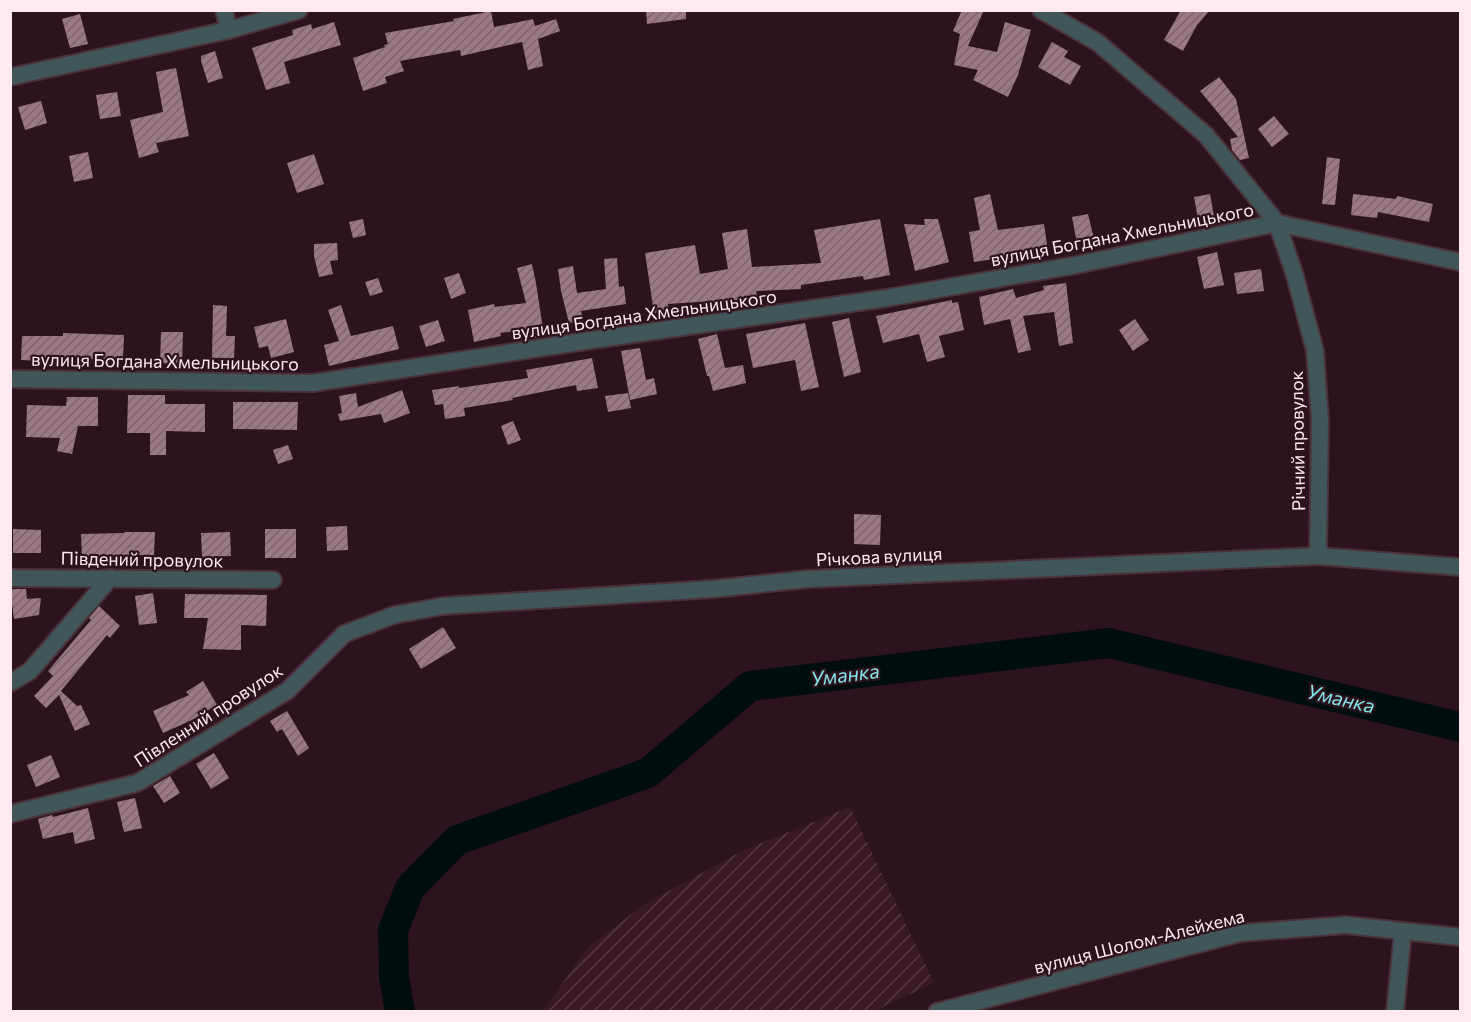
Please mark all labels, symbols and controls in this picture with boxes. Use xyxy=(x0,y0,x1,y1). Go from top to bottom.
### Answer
street label: вулиця Богдана Хмельницького xyxy=(989,198,1255,270)
street label: вулиця Богдана Хмельницького xyxy=(510,284,778,344)
street label: вулиця Богдана Хмельницького xyxy=(31,348,299,374)
street label: Річний провулок xyxy=(1285,370,1309,511)
street label: Річкова вулиця xyxy=(815,542,943,570)
street label: Південий провулок xyxy=(61,547,224,571)
water label: Уманка xyxy=(809,658,881,690)
street label: Півленний провулок xyxy=(130,659,287,771)
water label: Уманка xyxy=(1305,679,1377,717)
street label: вулиця Шолом-Алейхема xyxy=(1031,904,1247,978)

